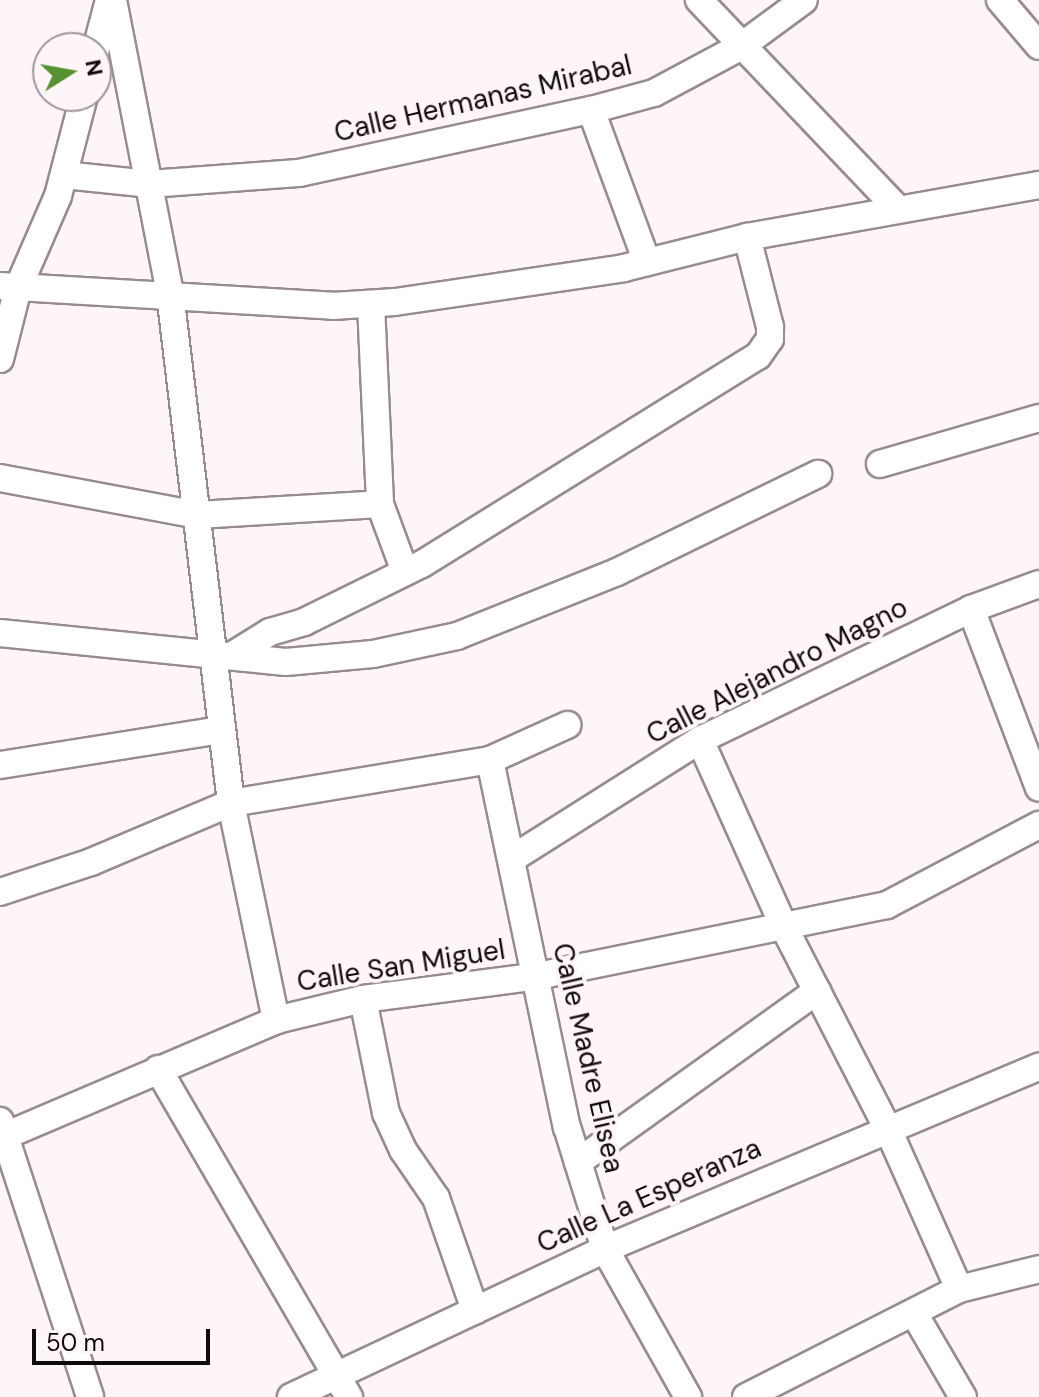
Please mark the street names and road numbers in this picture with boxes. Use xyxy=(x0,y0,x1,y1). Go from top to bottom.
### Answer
street label: Calle Hermanas Mirabal xyxy=(331,48,635,150)
street label: Calle Alejandro Magno xyxy=(641,591,913,751)
street label: Calle San Miguel xyxy=(295,933,507,999)
street label: Calle Madre Elisea xyxy=(545,940,631,1176)
street label: Calle La Esperanza xyxy=(532,1132,766,1260)

